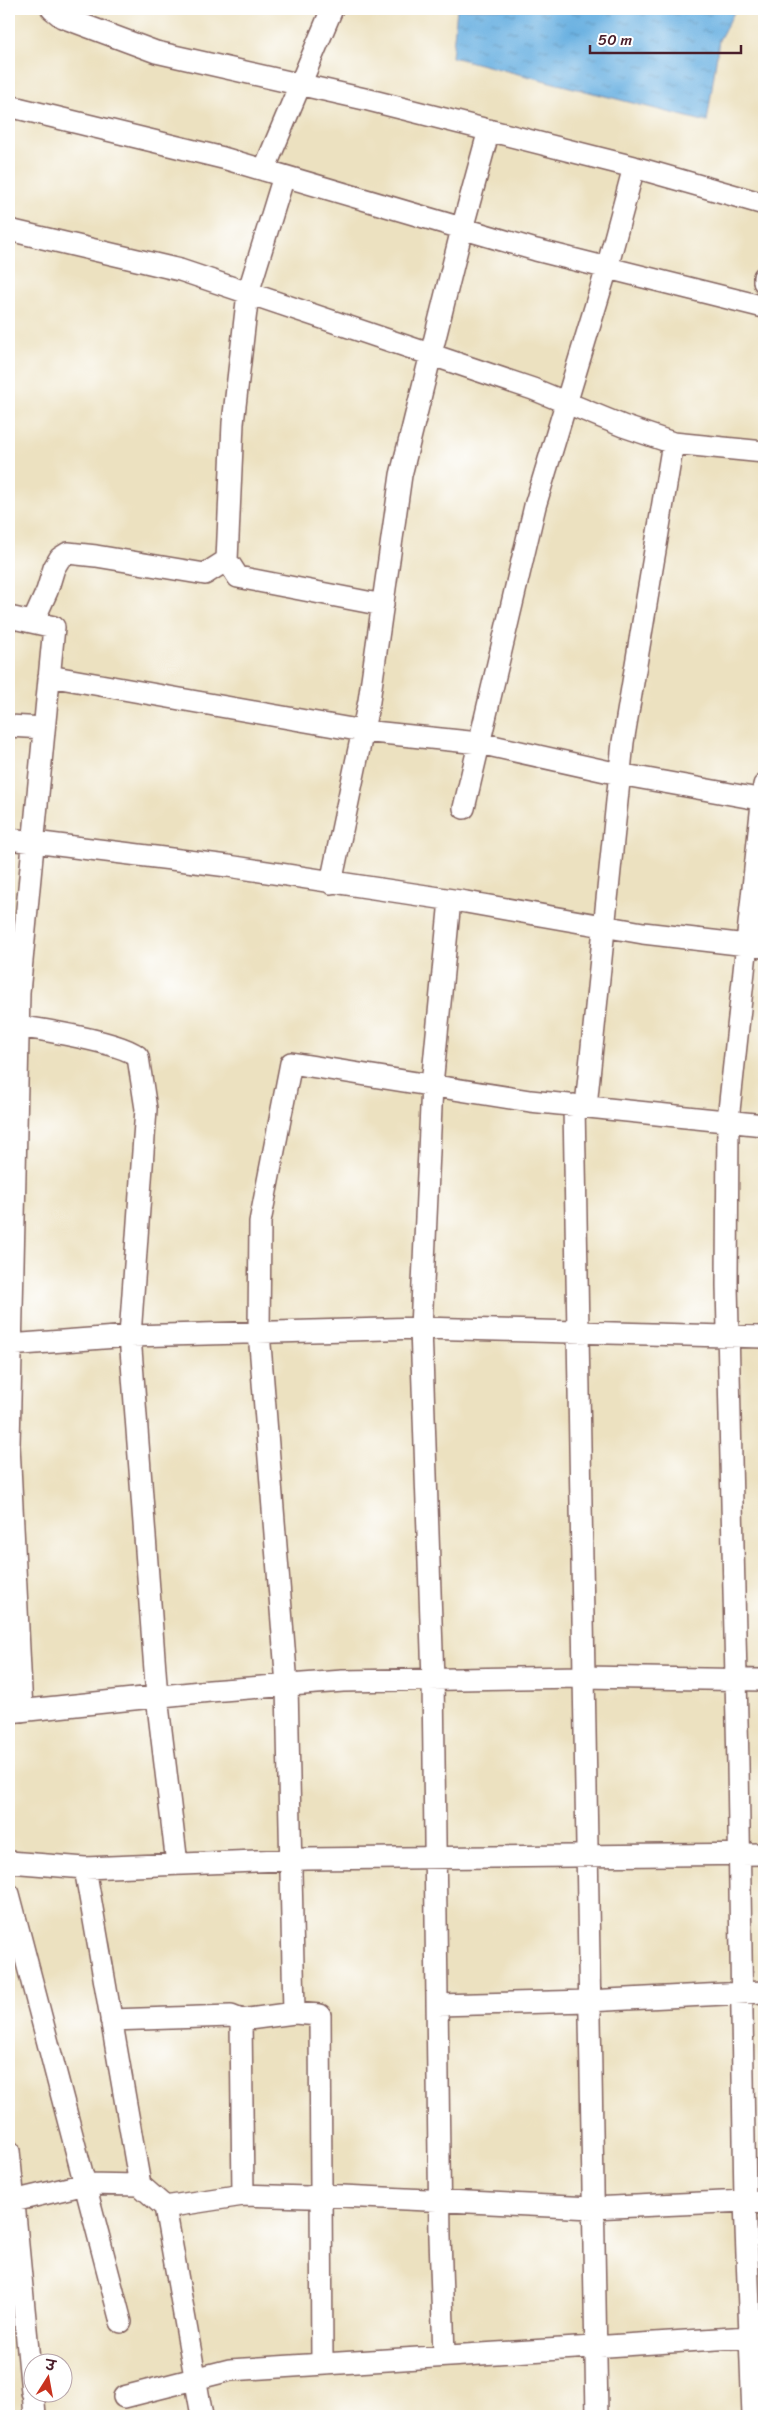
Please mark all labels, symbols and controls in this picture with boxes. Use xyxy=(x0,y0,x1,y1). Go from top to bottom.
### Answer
scale bar xyxy=(590,22,742,54)
text: 50 m xyxy=(598,27,633,53)
north arrow xyxy=(22,2352,72,2402)
text: उ xyxy=(41,2352,59,2379)

